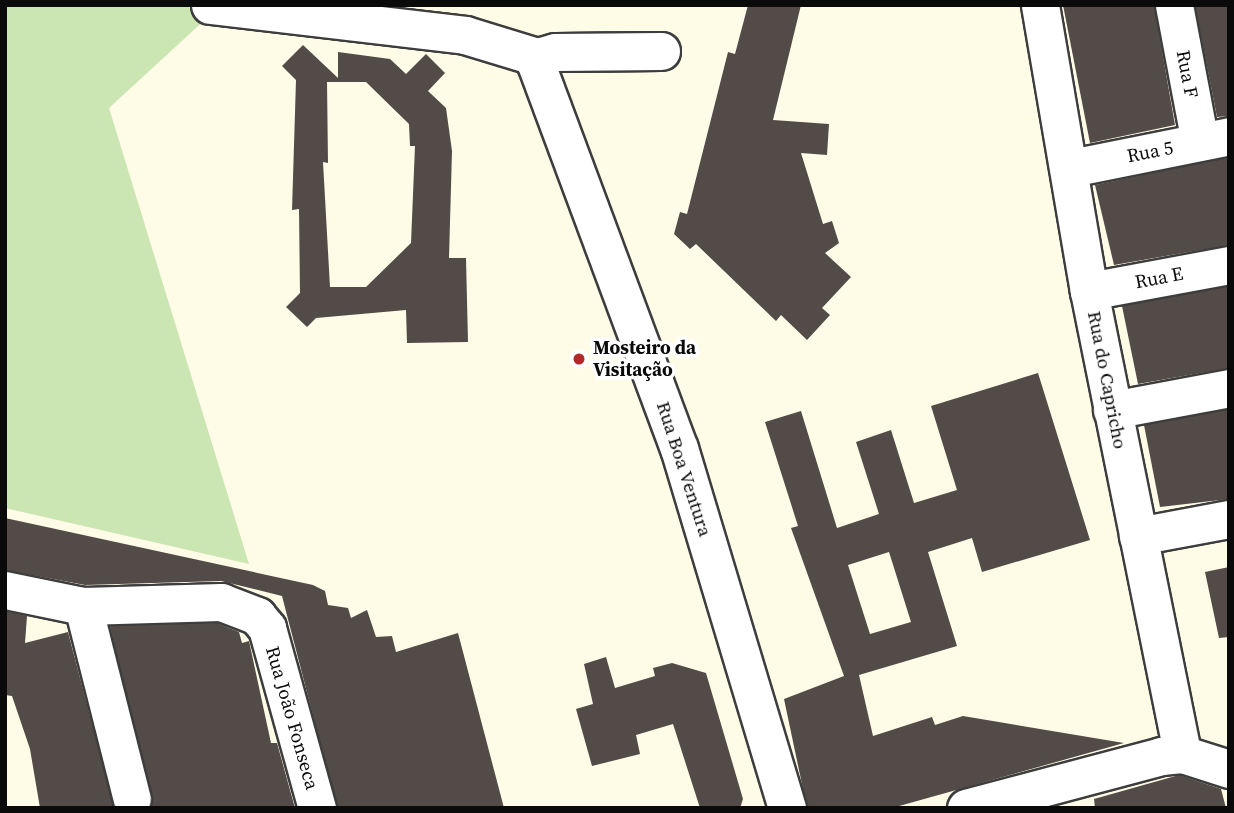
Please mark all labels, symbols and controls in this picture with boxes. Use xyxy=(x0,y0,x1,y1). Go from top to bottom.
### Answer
street label: Rua F xyxy=(1171,48,1203,100)
street label: Rua 5 xyxy=(1125,136,1175,168)
street label: Rua E xyxy=(1133,262,1185,294)
street label: Rua do Capricho xyxy=(1082,309,1132,451)
place label: Mosteiro da Visitação xyxy=(593,337,696,381)
marker: Mosteiro da Visitação xyxy=(571,351,587,367)
street label: Rua Boa Ventura xyxy=(651,398,717,540)
street label: Rua João Fonseca xyxy=(261,644,323,792)

